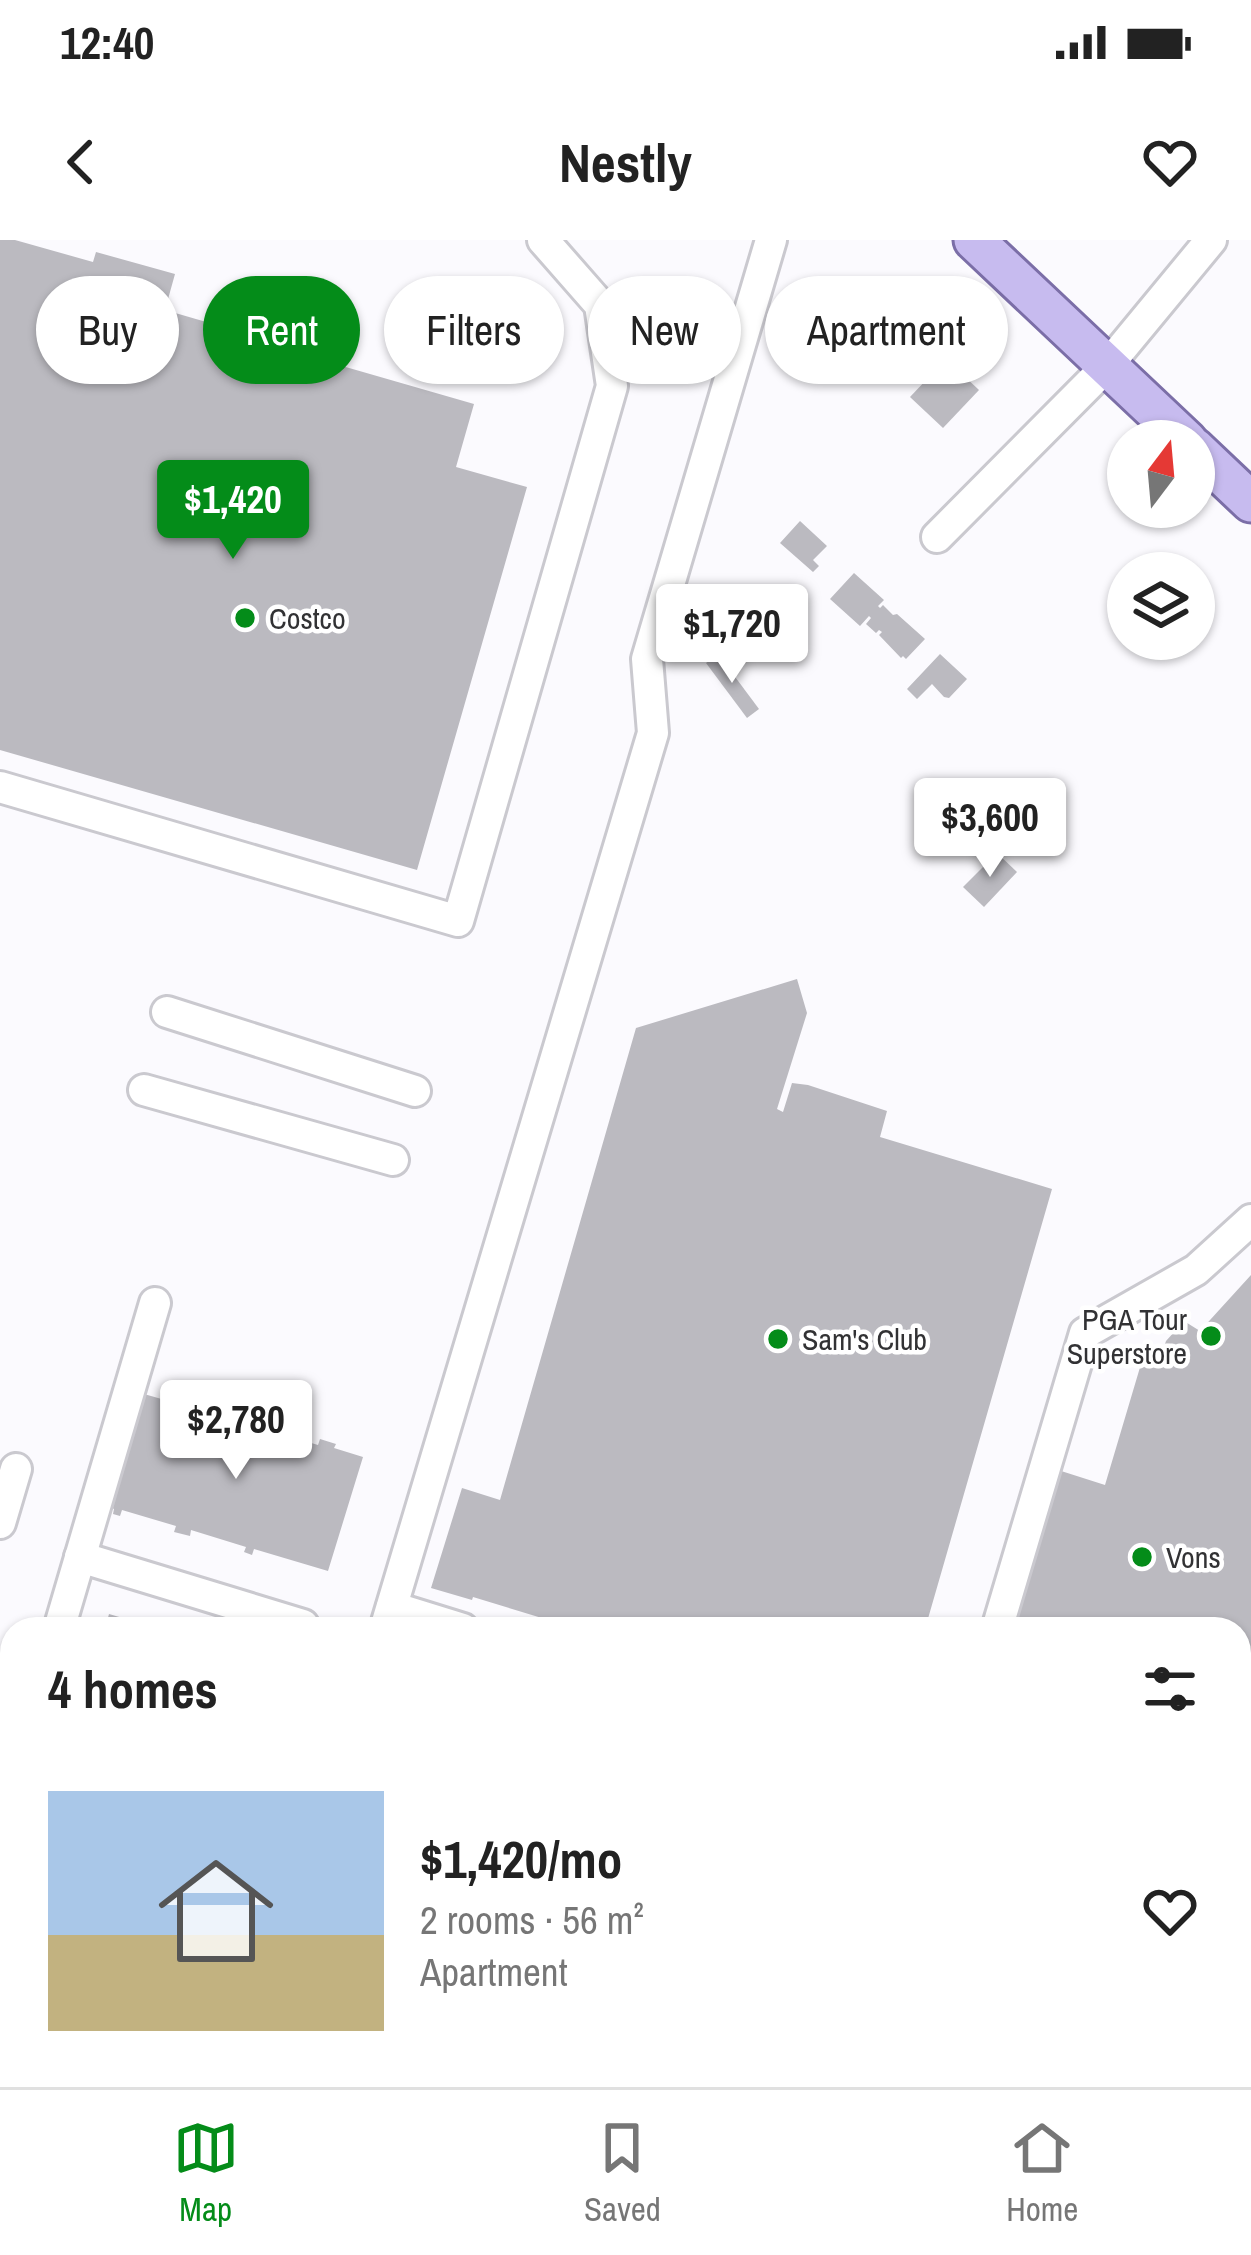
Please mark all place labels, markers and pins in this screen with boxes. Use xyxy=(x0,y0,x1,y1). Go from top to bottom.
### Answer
pin: $1,420 xyxy=(135,460,331,562)
pin: $1,720 xyxy=(634,584,830,686)
place label: Costco xyxy=(269,598,346,638)
marker: Costco xyxy=(232,605,258,631)
pin: $3,600 xyxy=(892,778,1088,880)
place label: PGA Tour Superstore xyxy=(1067,1299,1188,1373)
place label: Sam's Club xyxy=(802,1319,927,1359)
marker: PGA Tour Superstore xyxy=(1198,1323,1224,1349)
marker: Sam's Club xyxy=(765,1326,791,1352)
pin: $2,780 xyxy=(138,1380,334,1482)
place label: Vons xyxy=(1166,1537,1221,1577)
marker: Vons xyxy=(1129,1544,1155,1570)

